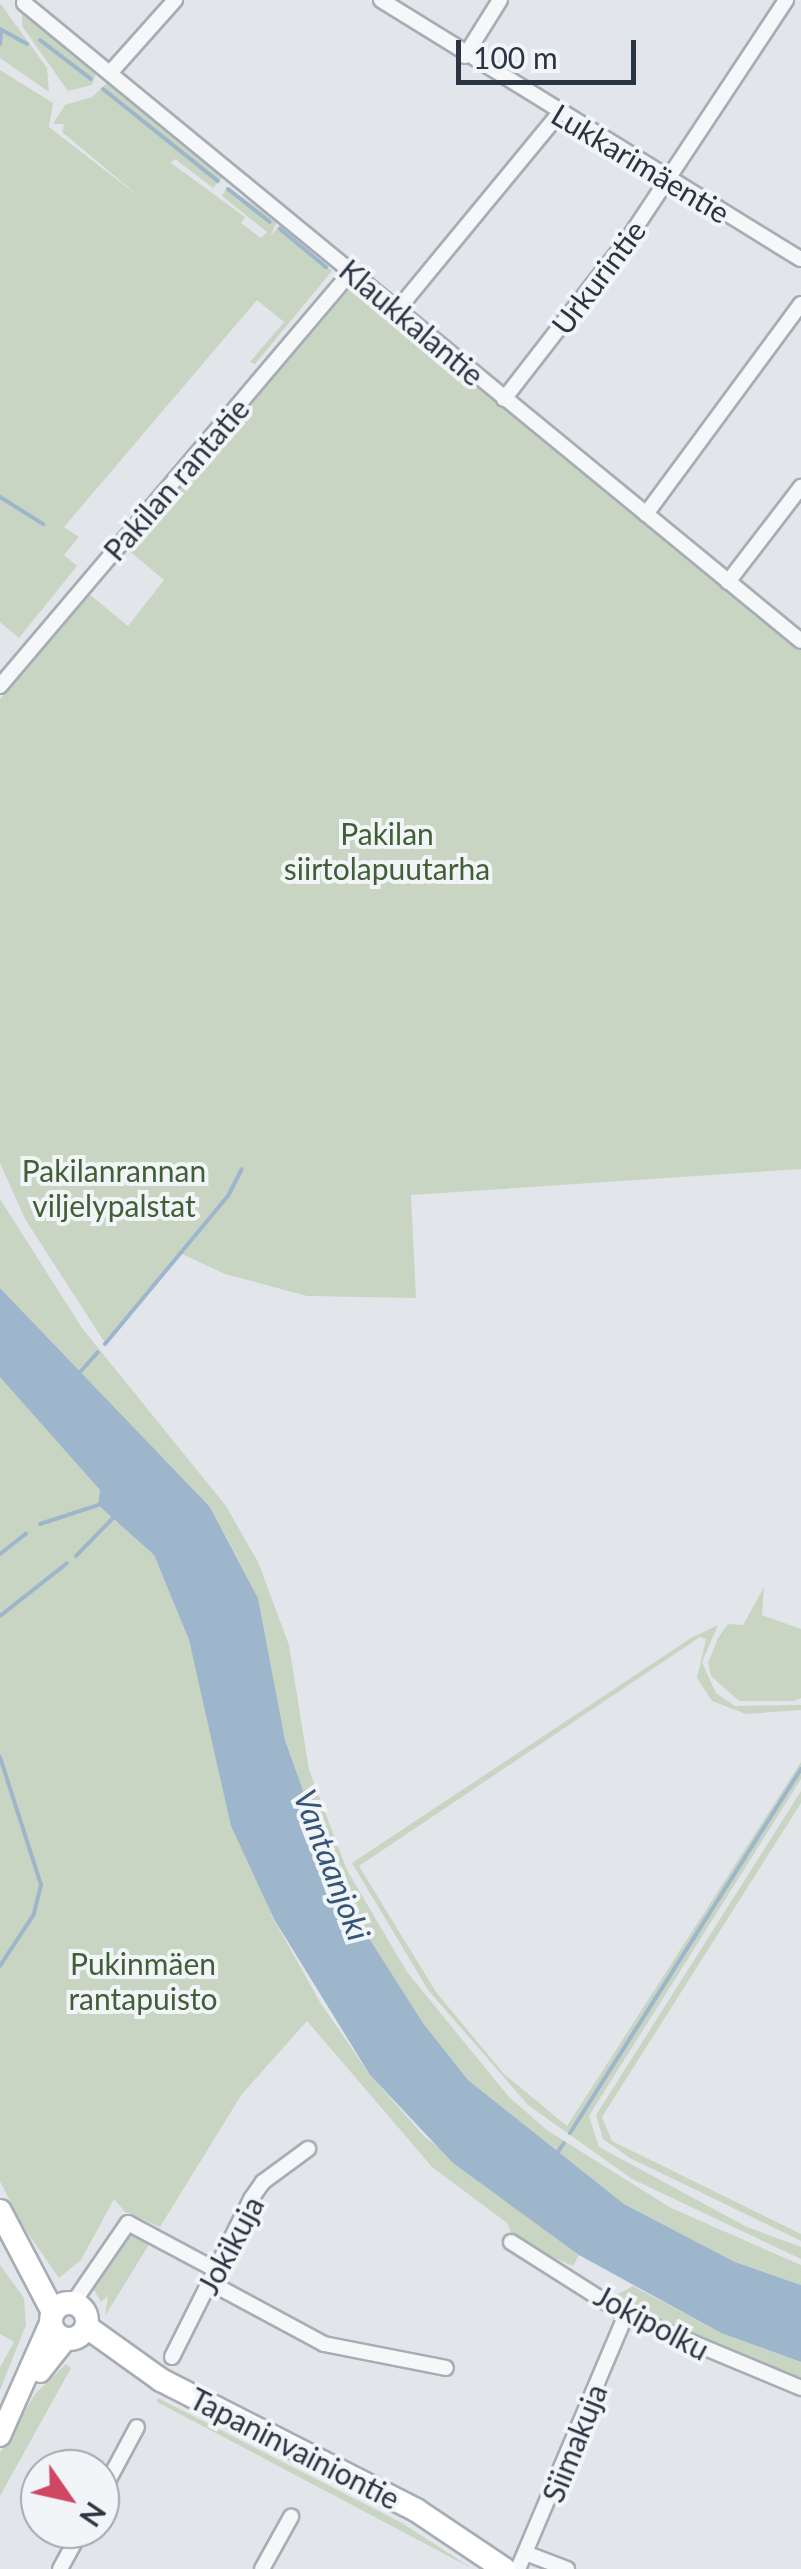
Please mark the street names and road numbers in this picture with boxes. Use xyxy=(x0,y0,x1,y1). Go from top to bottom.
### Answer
street label: Lukkarimäentie xyxy=(546,96,736,230)
street label: Urkurintie xyxy=(543,213,653,341)
street label: Klaukkalantie xyxy=(333,251,491,393)
street label: Pakilan rantatie xyxy=(96,391,256,567)
street label: Jokikuja xyxy=(189,2190,271,2300)
street label: Jokipolku xyxy=(589,2277,715,2367)
street label: Siimakuja xyxy=(534,2379,614,2507)
street label: Tapaninvainiontie xyxy=(184,2380,406,2516)

